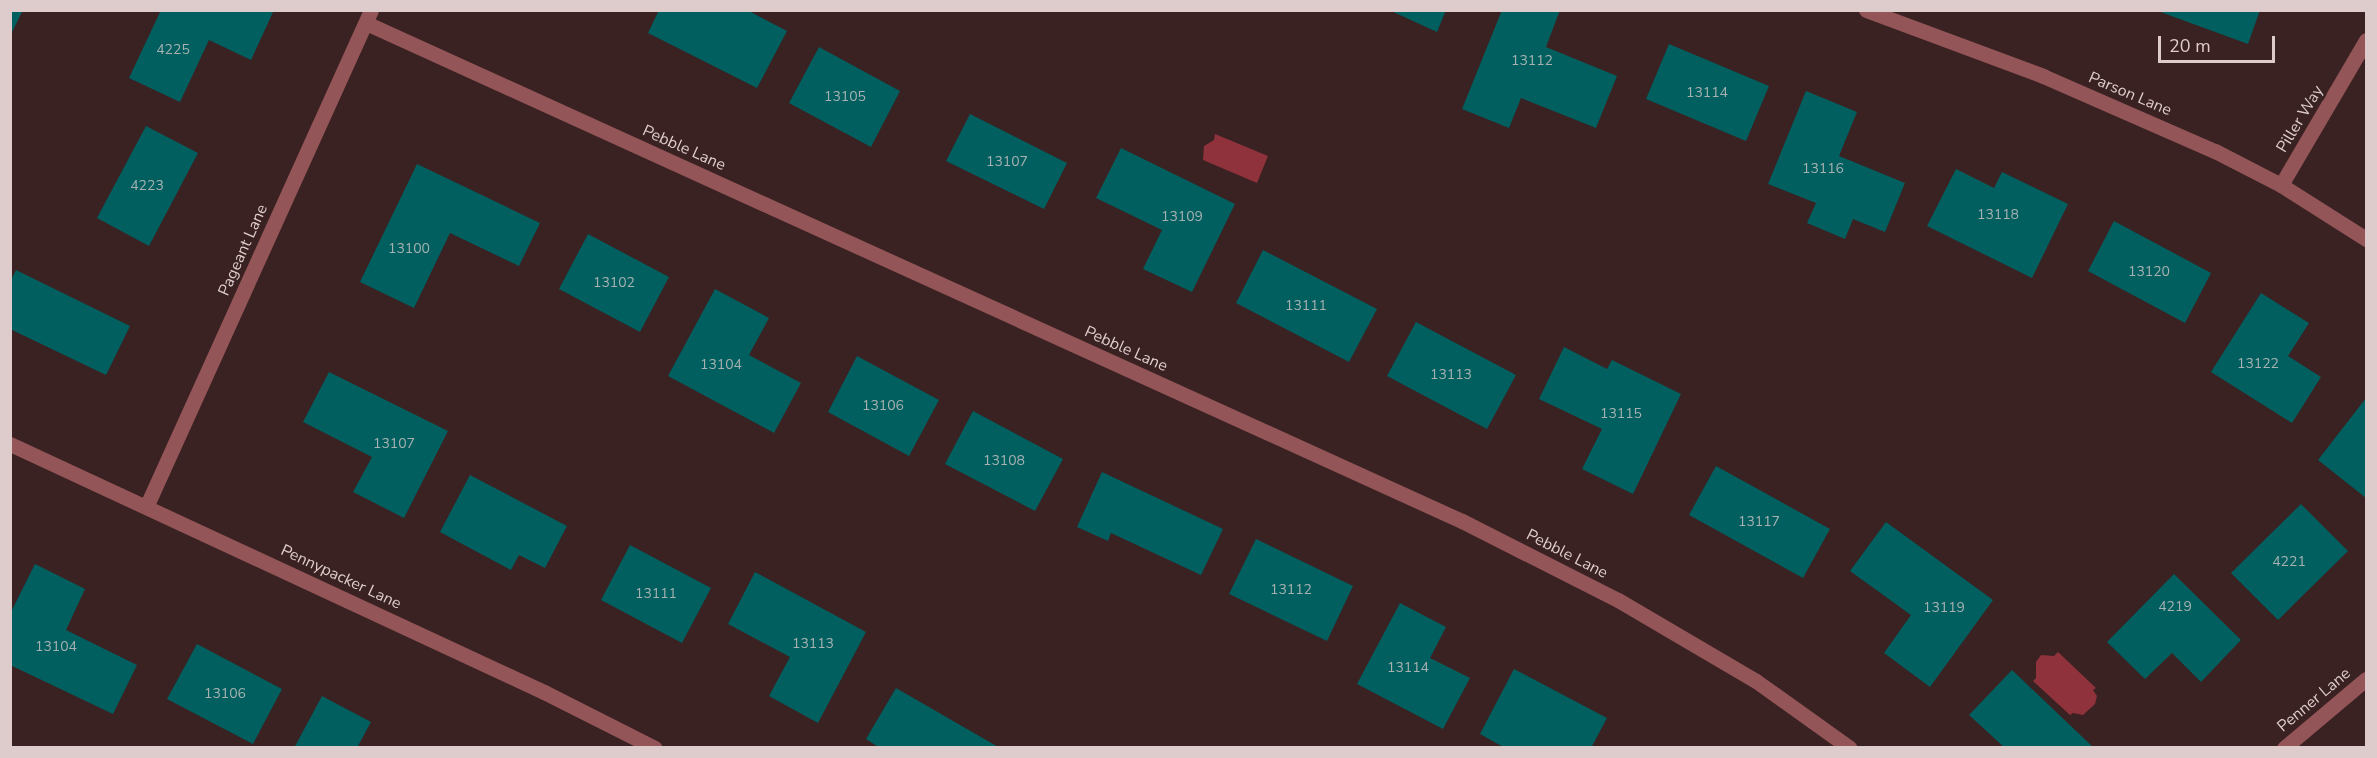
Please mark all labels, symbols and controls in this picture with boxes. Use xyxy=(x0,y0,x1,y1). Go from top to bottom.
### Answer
scale bar xyxy=(2161,24,2278,62)
text: 20 m xyxy=(2169,34,2211,58)
house number: 4225 xyxy=(156,42,190,58)
house number: 13112 xyxy=(1511,53,1553,69)
street label: Parson Lane xyxy=(2086,68,2174,120)
street label: Piller Way xyxy=(2272,82,2328,156)
house number: 13114 xyxy=(1686,85,1728,101)
house number: 13105 xyxy=(824,89,866,105)
street label: Pebble Lane xyxy=(639,121,729,175)
house number: 13107 xyxy=(986,154,1028,170)
house number: 13116 xyxy=(1802,161,1844,177)
house number: 4223 xyxy=(130,178,164,194)
street label: Pageant Lane xyxy=(214,201,272,299)
house number: 13118 xyxy=(1977,207,2019,223)
house number: 13109 xyxy=(1161,209,1203,225)
house number: 13100 xyxy=(388,241,430,257)
house number: 13120 xyxy=(2128,264,2170,280)
house number: 13102 xyxy=(593,275,635,291)
house number: 13111 xyxy=(1285,298,1327,314)
street label: Pebble Lane xyxy=(1081,322,1171,376)
house number: 13122 xyxy=(2237,356,2279,372)
house number: 13104 xyxy=(700,357,742,373)
house number: 13113 xyxy=(1430,367,1472,383)
house number: 13106 xyxy=(862,398,904,414)
house number: 13115 xyxy=(1600,406,1642,422)
house number: 13107 xyxy=(373,436,415,452)
house number: 13108 xyxy=(983,453,1025,469)
house number: 13117 xyxy=(1738,514,1780,530)
street label: Pebble Lane xyxy=(1523,525,1611,583)
street label: Pennypacker Lane xyxy=(278,541,404,613)
house number: 4221 xyxy=(2272,554,2306,570)
house number: 13112 xyxy=(1270,582,1312,598)
house number: 13111 xyxy=(635,586,677,602)
house number: 4219 xyxy=(2158,599,2192,615)
house number: 13119 xyxy=(1923,600,1965,616)
house number: 13113 xyxy=(792,636,834,652)
house number: 13104 xyxy=(35,639,77,655)
house number: 13114 xyxy=(1387,660,1429,676)
street label: Penner Lane xyxy=(2274,664,2354,736)
house number: 13106 xyxy=(204,686,246,702)

